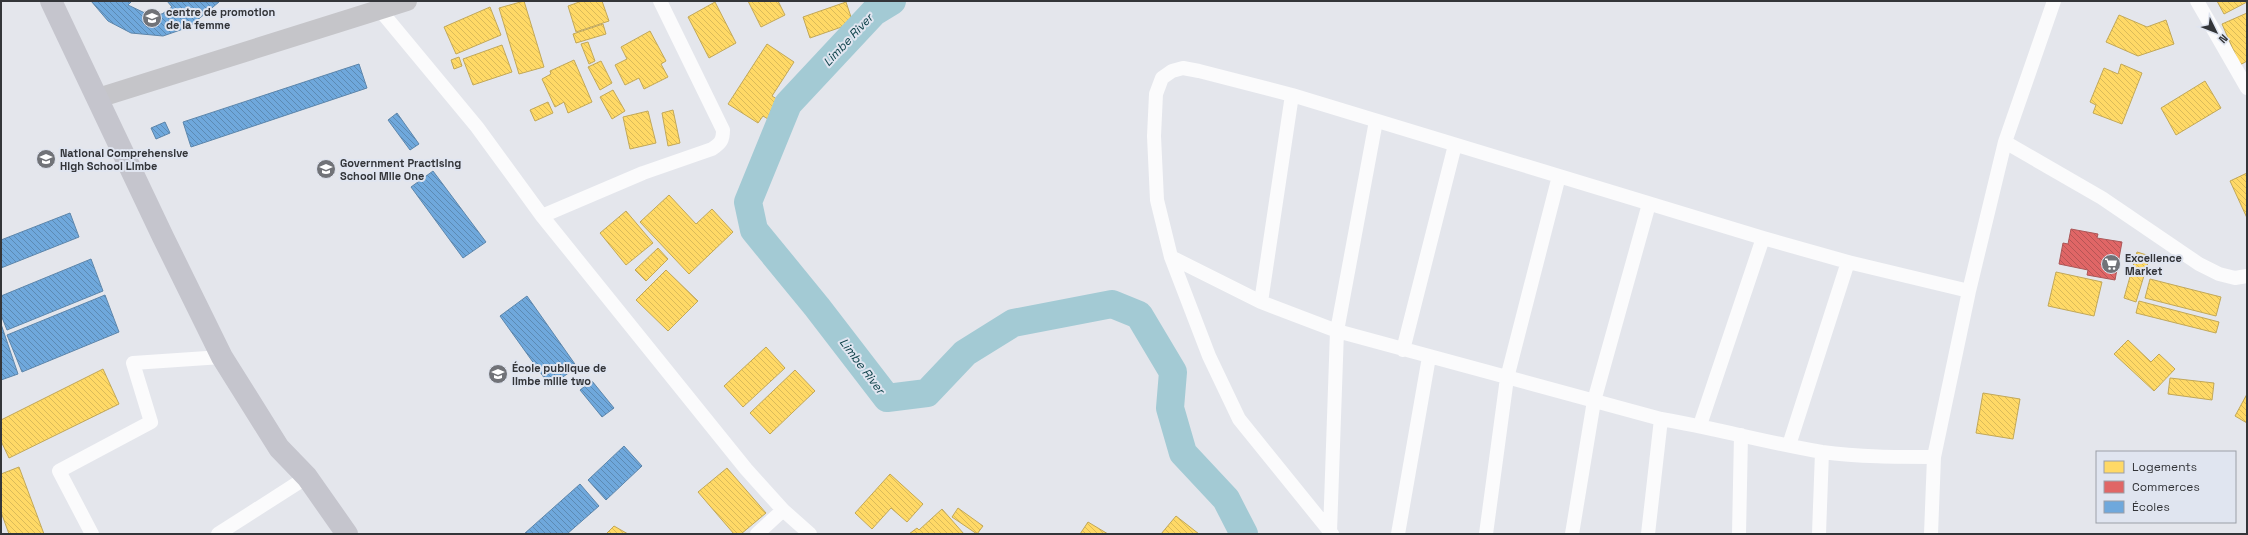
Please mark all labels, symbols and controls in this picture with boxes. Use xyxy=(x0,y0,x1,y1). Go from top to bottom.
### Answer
place label: centre de promotion de la femme xyxy=(166,5,275,32)
school or university icon: centre de promotion de la femme xyxy=(141,7,163,29)
water label: Limbe River xyxy=(820,9,877,70)
north arrow xyxy=(2196,12,2236,52)
text: N xyxy=(2216,31,2231,46)
place label: National Comprehensive High School Limbe xyxy=(60,146,188,173)
school or university icon: National Comprehensive High School Limbe xyxy=(35,148,57,170)
place label: Government Practising School Mile One xyxy=(340,156,461,183)
school or university icon: Government Practising School Mile One xyxy=(315,158,337,180)
place label: Excellence Market xyxy=(2125,251,2182,278)
supermarket icon: Excellence Market xyxy=(2100,253,2122,275)
water label: Limbe River xyxy=(836,335,889,398)
place label: École publique de limbe mille two xyxy=(512,361,606,388)
school or university icon: École publique de limbe mille two xyxy=(487,363,509,385)
legend xyxy=(2096,451,2236,523)
text: Logements xyxy=(2132,459,2197,475)
text: Commerces xyxy=(2132,479,2200,495)
text: Écoles xyxy=(2132,499,2170,515)

